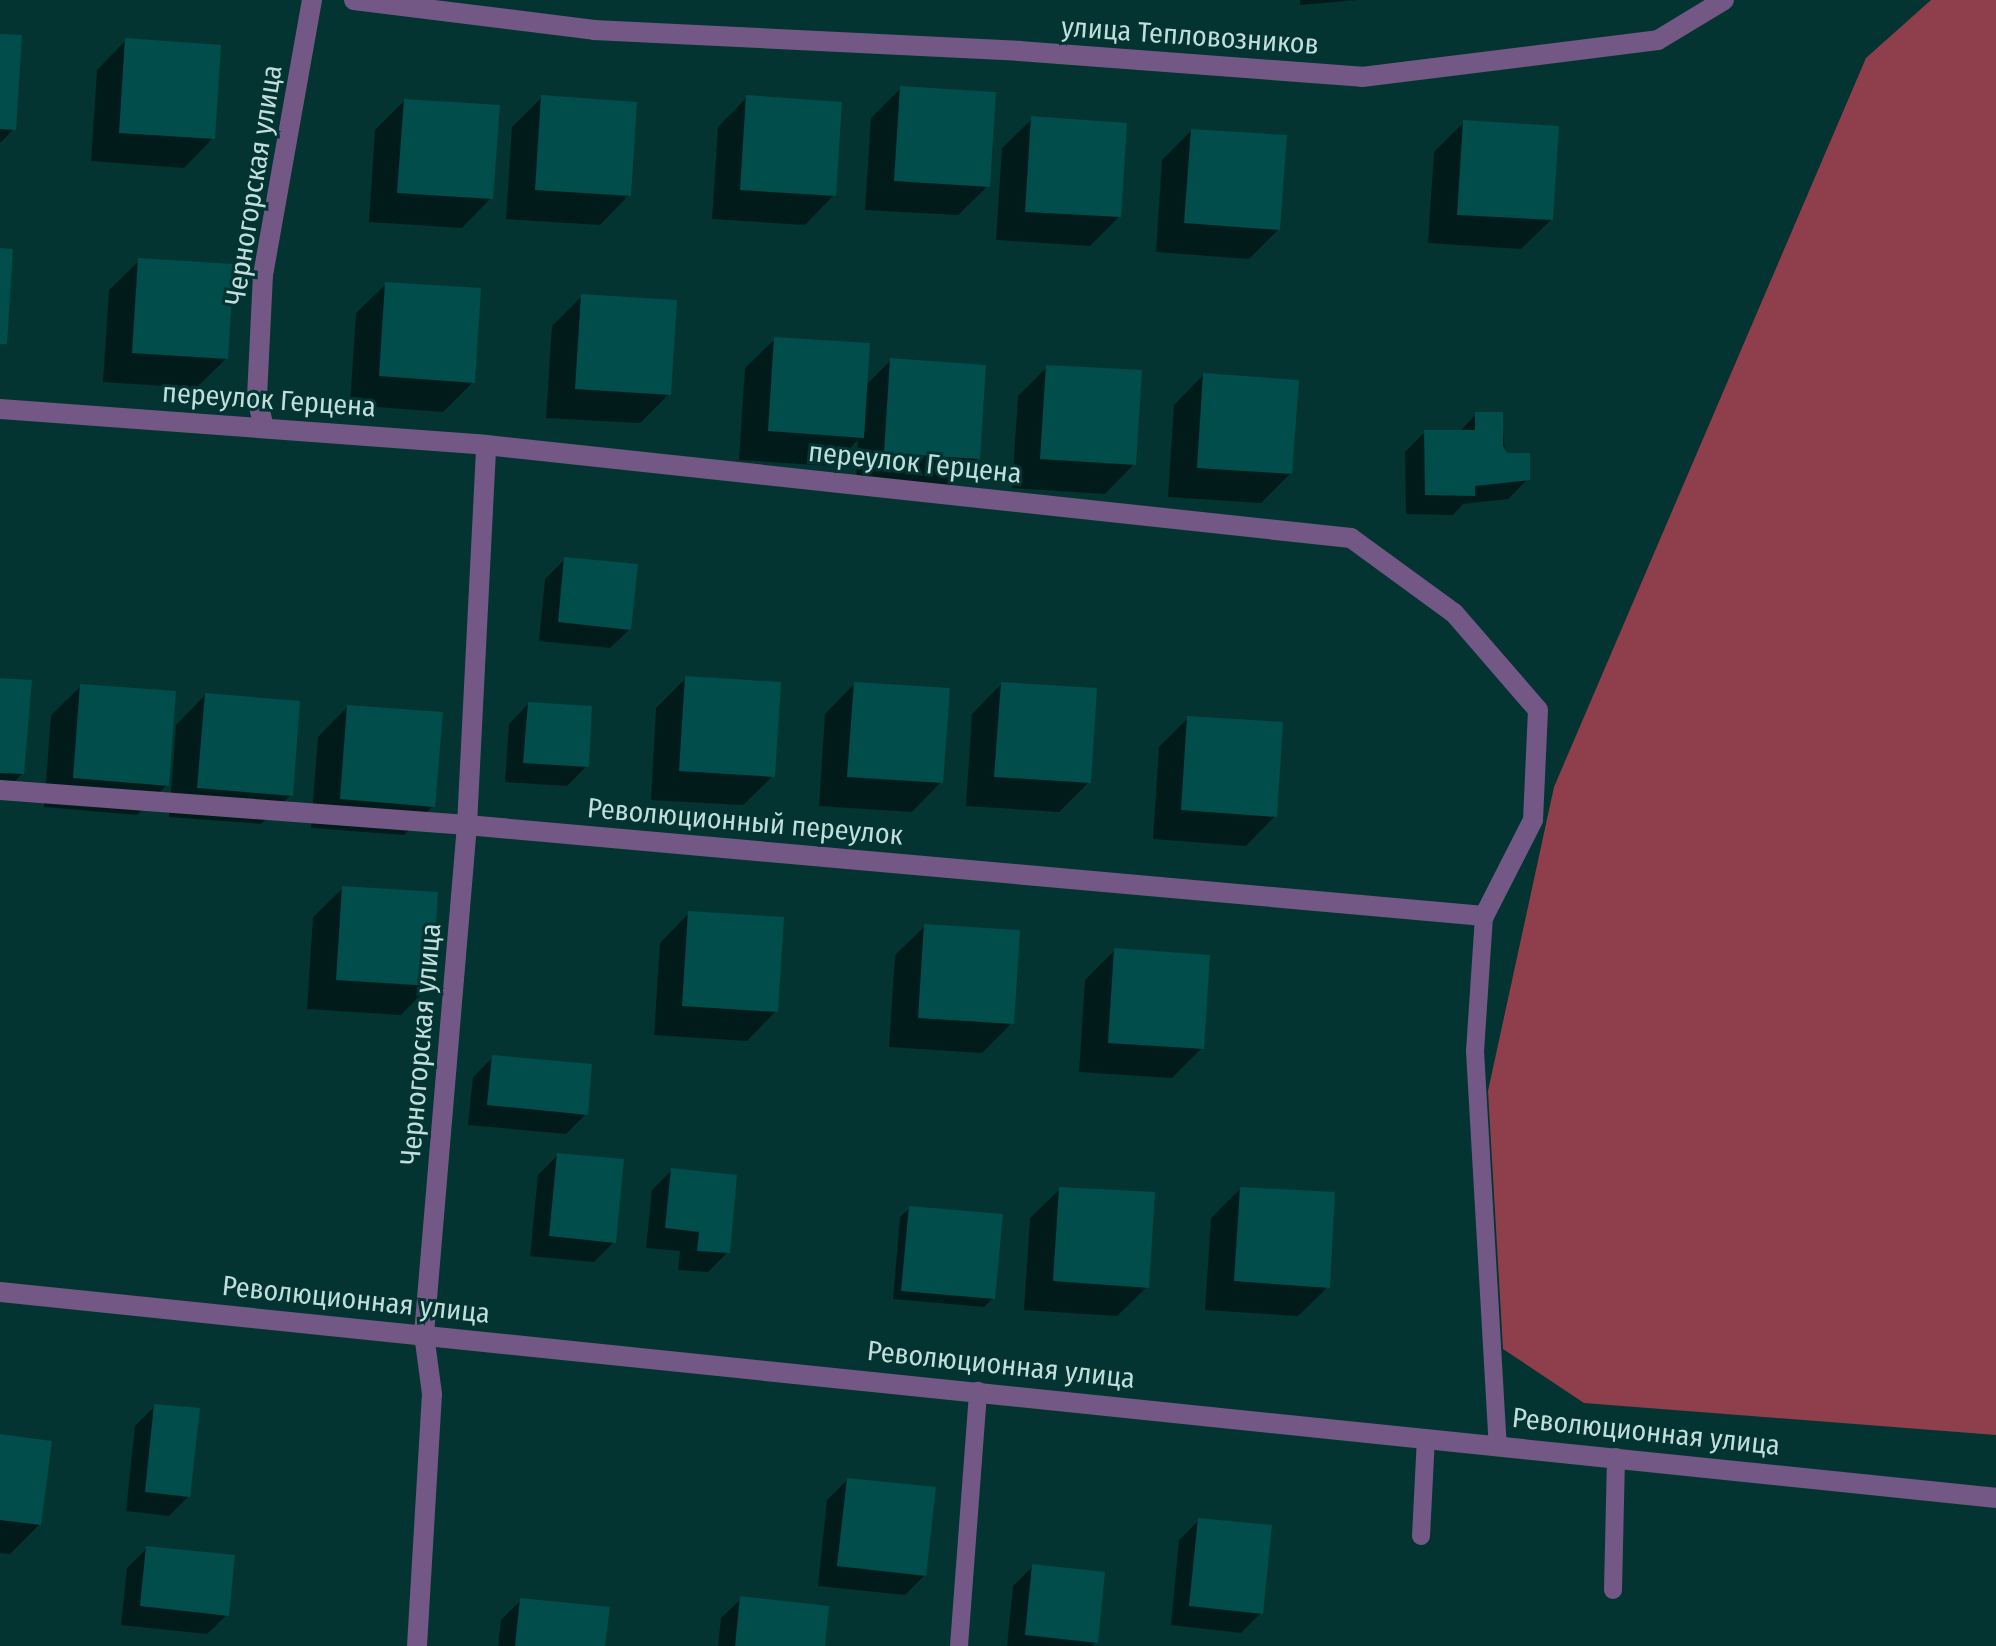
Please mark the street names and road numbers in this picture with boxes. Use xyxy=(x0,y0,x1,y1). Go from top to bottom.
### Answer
street label: улица Тепловозников xyxy=(1060,10,1320,62)
street label: Черногорская улица xyxy=(218,63,290,307)
street label: переулок Герцена xyxy=(161,376,377,424)
street label: переулок Герцена xyxy=(807,435,1023,491)
street label: Революционный переулок xyxy=(586,791,904,853)
street label: Черногорская улица xyxy=(394,922,448,1166)
street label: Революционная улица xyxy=(220,1269,492,1331)
street label: Революционная улица xyxy=(865,1334,1137,1396)
street label: Революционная улица xyxy=(1510,1401,1782,1463)

